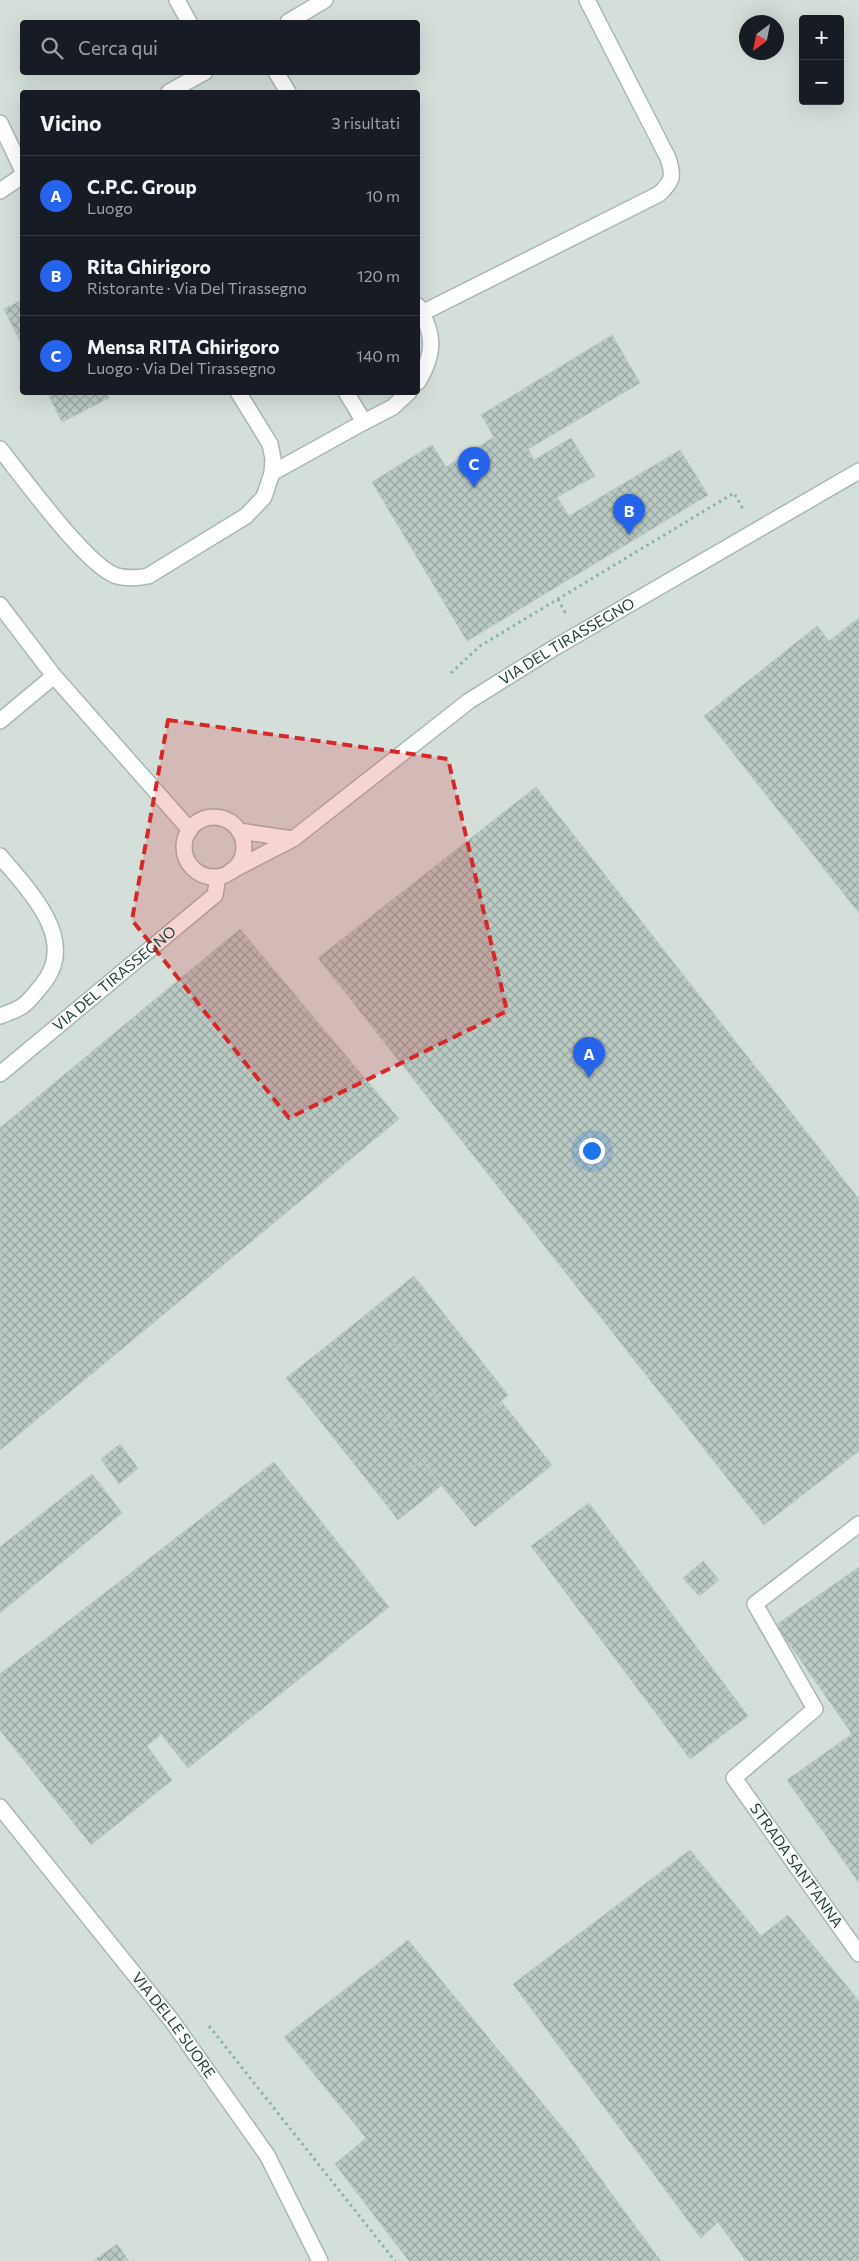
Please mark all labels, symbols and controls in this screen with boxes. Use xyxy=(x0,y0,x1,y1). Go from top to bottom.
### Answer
north arrow xyxy=(739,15,784,60)
map controls xyxy=(799,15,844,105)
button: + xyxy=(799,15,844,60)
search box xyxy=(20,20,420,75)
icon: search xyxy=(38,34,66,62)
text: Cerca qui xyxy=(78,36,158,59)
button: − xyxy=(799,60,844,105)
text: Vicino xyxy=(40,110,101,135)
text: 3 risultati xyxy=(331,113,400,132)
text: C.P.C. Group xyxy=(87,175,197,198)
text: A xyxy=(50,186,62,205)
text: 10 m xyxy=(366,186,400,205)
text: Luogo xyxy=(87,198,133,217)
text: Rita Ghirigoro xyxy=(87,255,211,278)
text: B xyxy=(51,266,61,285)
text: 120 m xyxy=(357,266,400,285)
text: Ristorante · Via Del Tirassegno xyxy=(87,278,307,297)
text: Mensa RITA Ghirigoro xyxy=(87,335,280,358)
text: C xyxy=(51,346,61,365)
text: 140 m xyxy=(356,346,400,365)
text: Luogo · Via Del Tirassegno xyxy=(87,358,276,377)
pin: C xyxy=(458,447,490,488)
pin: B xyxy=(613,494,645,535)
street label: VIA DEL TIRASSEGNO xyxy=(495,593,637,688)
street label: VIA DEL TIRASSEGNO xyxy=(49,922,179,1034)
pin: A xyxy=(573,1037,605,1078)
your location xyxy=(579,1138,605,1164)
street label: STRADA SANT'ANNA xyxy=(747,1799,847,1931)
street label: VIA DELLE SUORE xyxy=(129,1968,220,2081)

